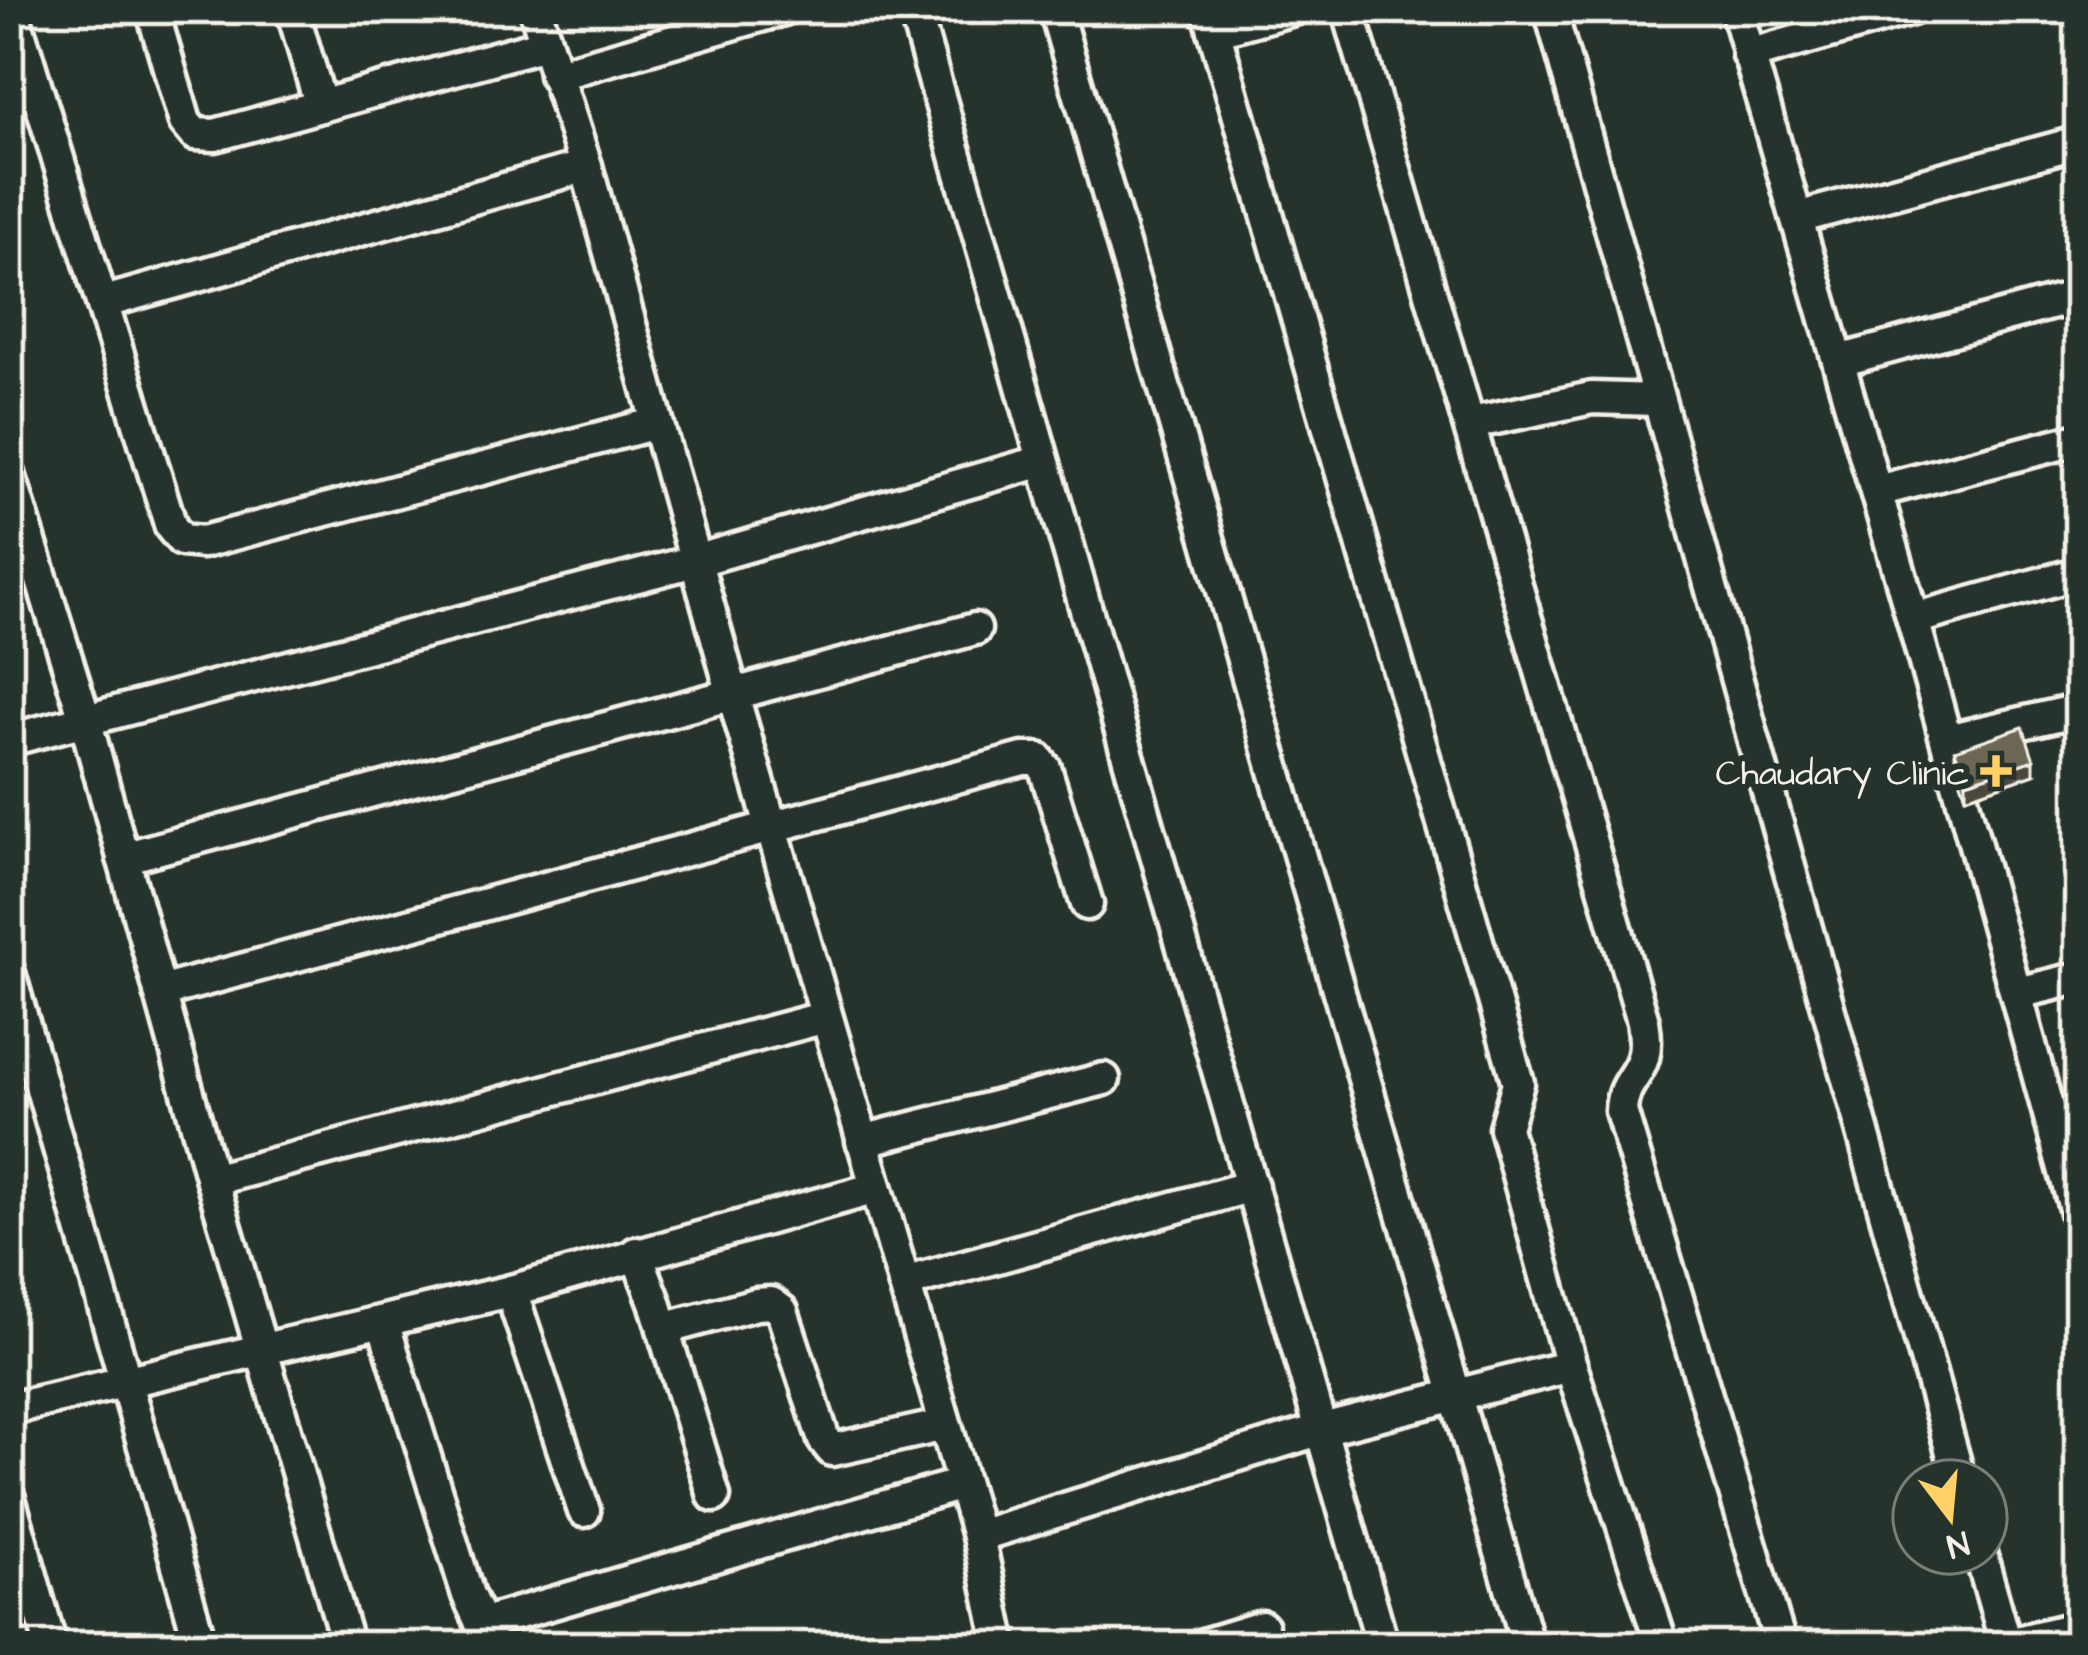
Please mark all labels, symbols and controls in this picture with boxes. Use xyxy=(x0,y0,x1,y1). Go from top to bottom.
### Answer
place label: Chaudary Clinic xyxy=(1715,748,1969,799)
marker: Chaudary Clinic xyxy=(1980,755,2012,787)
north arrow xyxy=(1890,1457,2010,1577)
text: N xyxy=(1941,1519,1974,1569)

